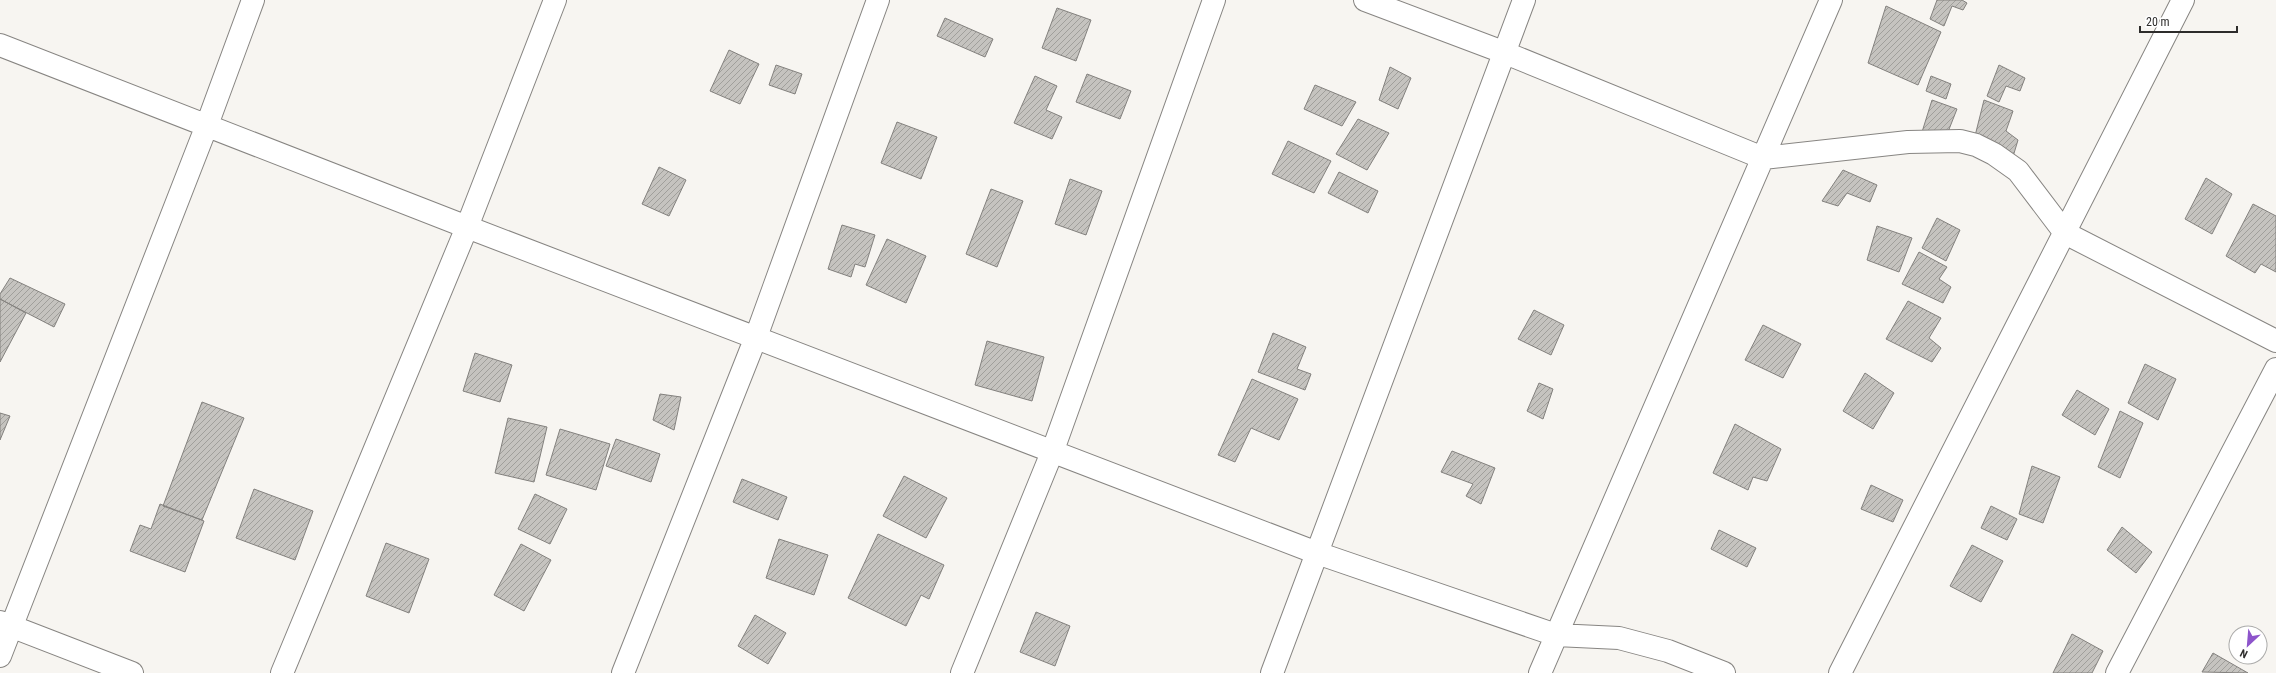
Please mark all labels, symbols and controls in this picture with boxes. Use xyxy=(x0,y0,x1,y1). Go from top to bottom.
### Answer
scale bar xyxy=(2140,8,2237,34)
text: 20 m xyxy=(2146,15,2170,29)
north arrow xyxy=(2228,625,2268,665)
text: N xyxy=(2238,646,2250,661)

